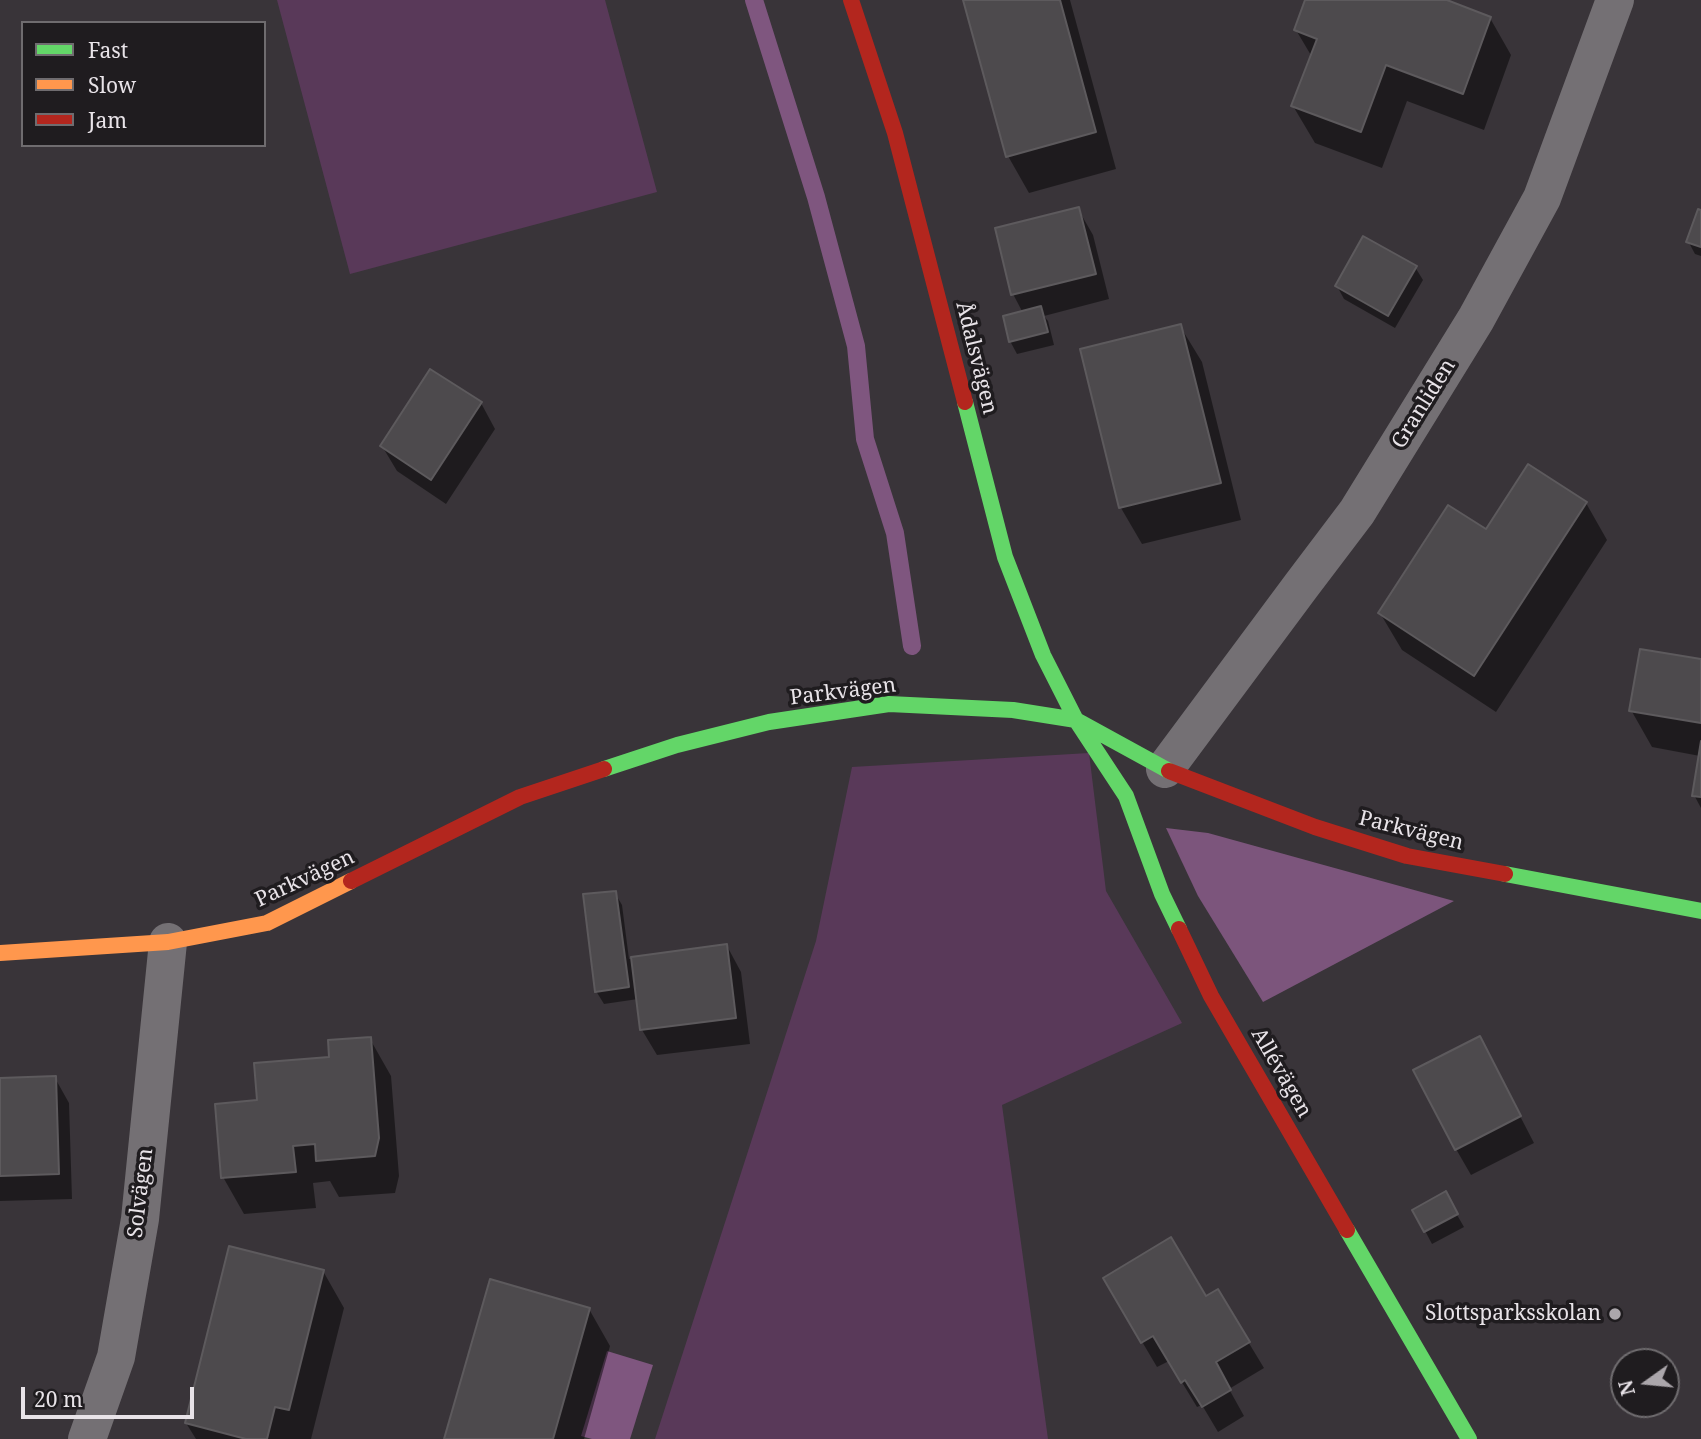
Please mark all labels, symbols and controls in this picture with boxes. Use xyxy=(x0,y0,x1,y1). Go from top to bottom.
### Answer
legend xyxy=(21,21,266,147)
text: Fast xyxy=(88,36,128,64)
text: Slow xyxy=(88,71,136,99)
text: Jam xyxy=(88,106,127,134)
street label: Ådalsvägen xyxy=(950,299,1002,417)
street label: Granliden xyxy=(1387,355,1461,453)
street label: Parkvägen xyxy=(788,673,898,711)
street label: Parkvägen xyxy=(1356,806,1466,856)
street label: Parkvägen xyxy=(251,845,359,913)
street label: Allévägen xyxy=(1245,1024,1317,1122)
street label: Solvägen xyxy=(123,1147,159,1239)
place label: Slottsparksskolan xyxy=(1425,1301,1601,1327)
marker: Slottsparksskolan xyxy=(1607,1306,1623,1322)
north arrow xyxy=(1610,1348,1680,1418)
scale bar xyxy=(24,1372,198,1416)
text: N xyxy=(1612,1377,1641,1399)
text: 20 m xyxy=(34,1385,83,1413)

